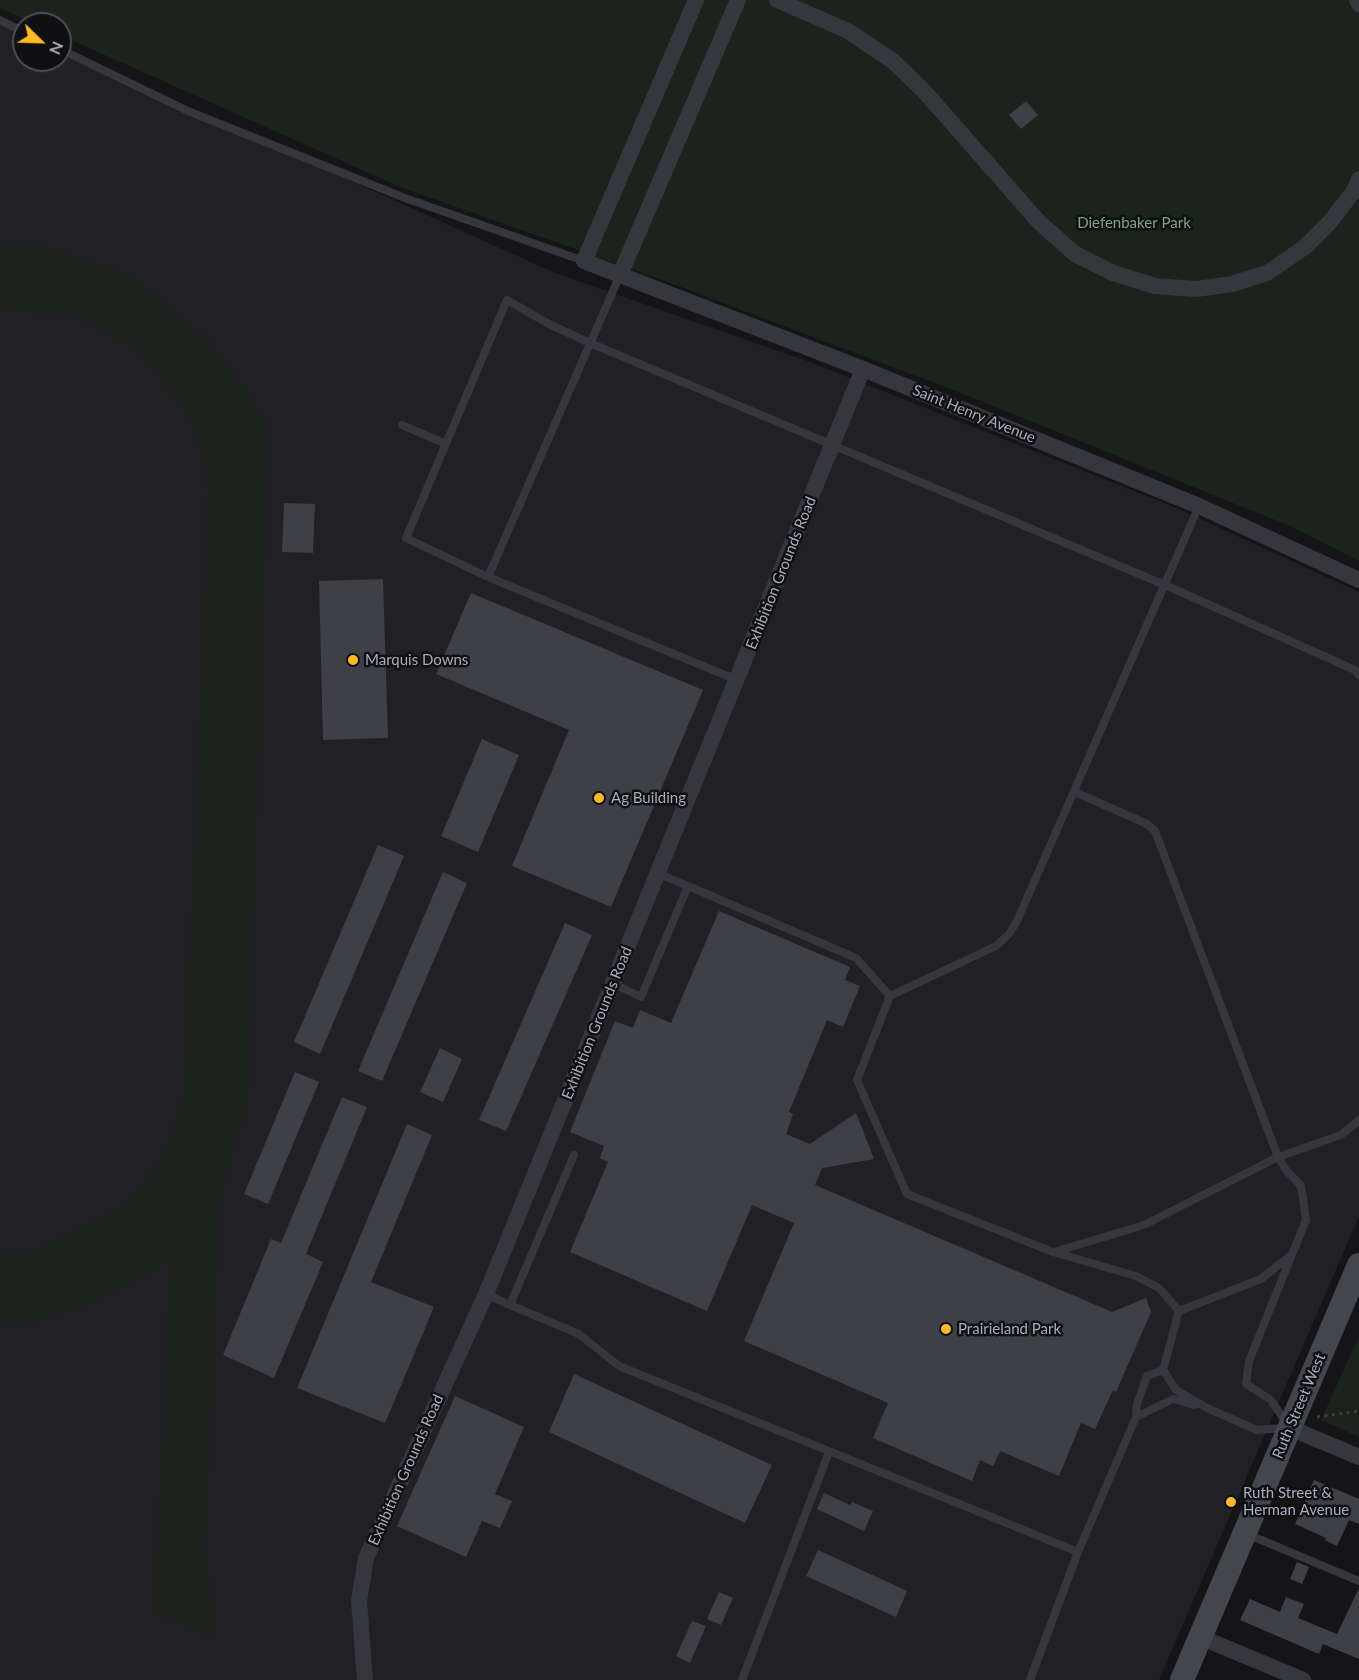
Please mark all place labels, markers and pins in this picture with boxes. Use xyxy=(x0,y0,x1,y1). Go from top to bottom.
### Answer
place label: Marquis Downs xyxy=(365,651,468,669)
marker: Marquis Downs xyxy=(346,653,360,667)
place label: Ag Building xyxy=(611,789,686,807)
marker: Ag Building xyxy=(592,791,606,805)
place label: Prairieland Park xyxy=(958,1320,1061,1338)
marker: Prairieland Park xyxy=(939,1322,953,1336)
place label: Ruth Street & Herman Avenue xyxy=(1243,1484,1349,1519)
marker: Ruth Street & Herman Avenue xyxy=(1224,1495,1238,1509)

